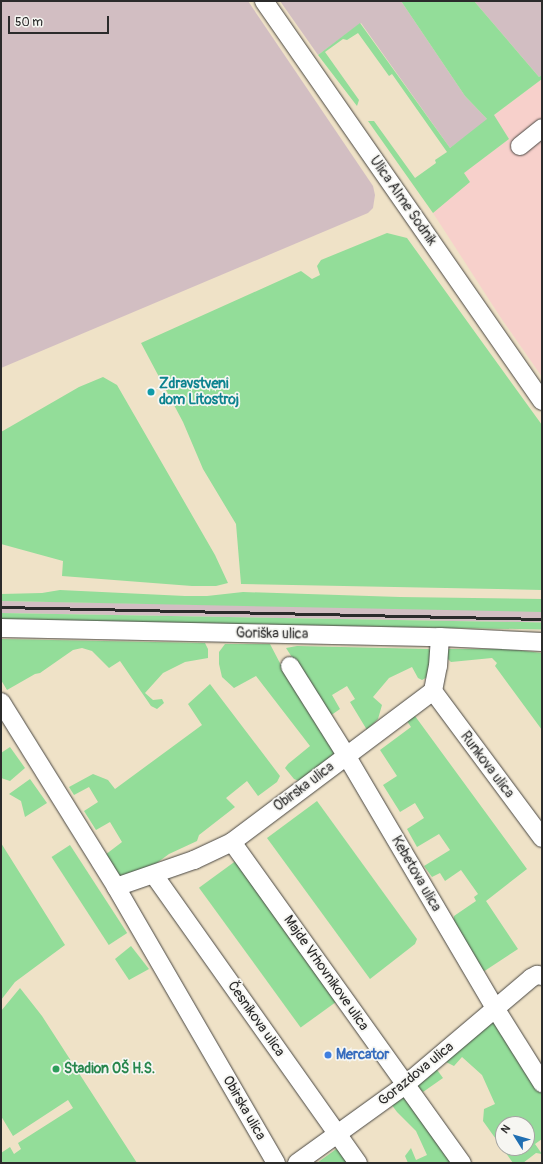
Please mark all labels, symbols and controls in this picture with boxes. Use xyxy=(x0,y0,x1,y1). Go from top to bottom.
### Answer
scale bar xyxy=(10,8,111,34)
text: 50 m xyxy=(15,15,43,30)
street label: Ulica Alme Sodnik xyxy=(366,153,440,249)
place label: Zdravstveni dom Litostroj xyxy=(159,376,239,408)
marker: Zdravstveni dom Litostroj xyxy=(146,387,156,397)
street label: Goriška ulica xyxy=(236,625,308,643)
street label: Runkova ulica xyxy=(457,728,517,802)
street label: Obirska ulica xyxy=(270,759,338,815)
street label: Kebetova ulica xyxy=(388,833,444,915)
street label: Majde Vrhovnikove ulica xyxy=(280,912,372,1034)
street label: Česnikova ulica xyxy=(224,978,288,1060)
street label: Gorazdova ulica xyxy=(375,1039,457,1109)
place label: Mercator xyxy=(336,1047,389,1063)
marker: Mercator xyxy=(323,1050,333,1060)
place label: Stadion OŠ H.S. xyxy=(64,1061,155,1077)
marker: Stadion OŠ H.S. xyxy=(51,1064,61,1074)
street label: Obirska ulica xyxy=(219,1073,269,1143)
north arrow xyxy=(495,1116,535,1156)
text: N xyxy=(498,1122,513,1136)

